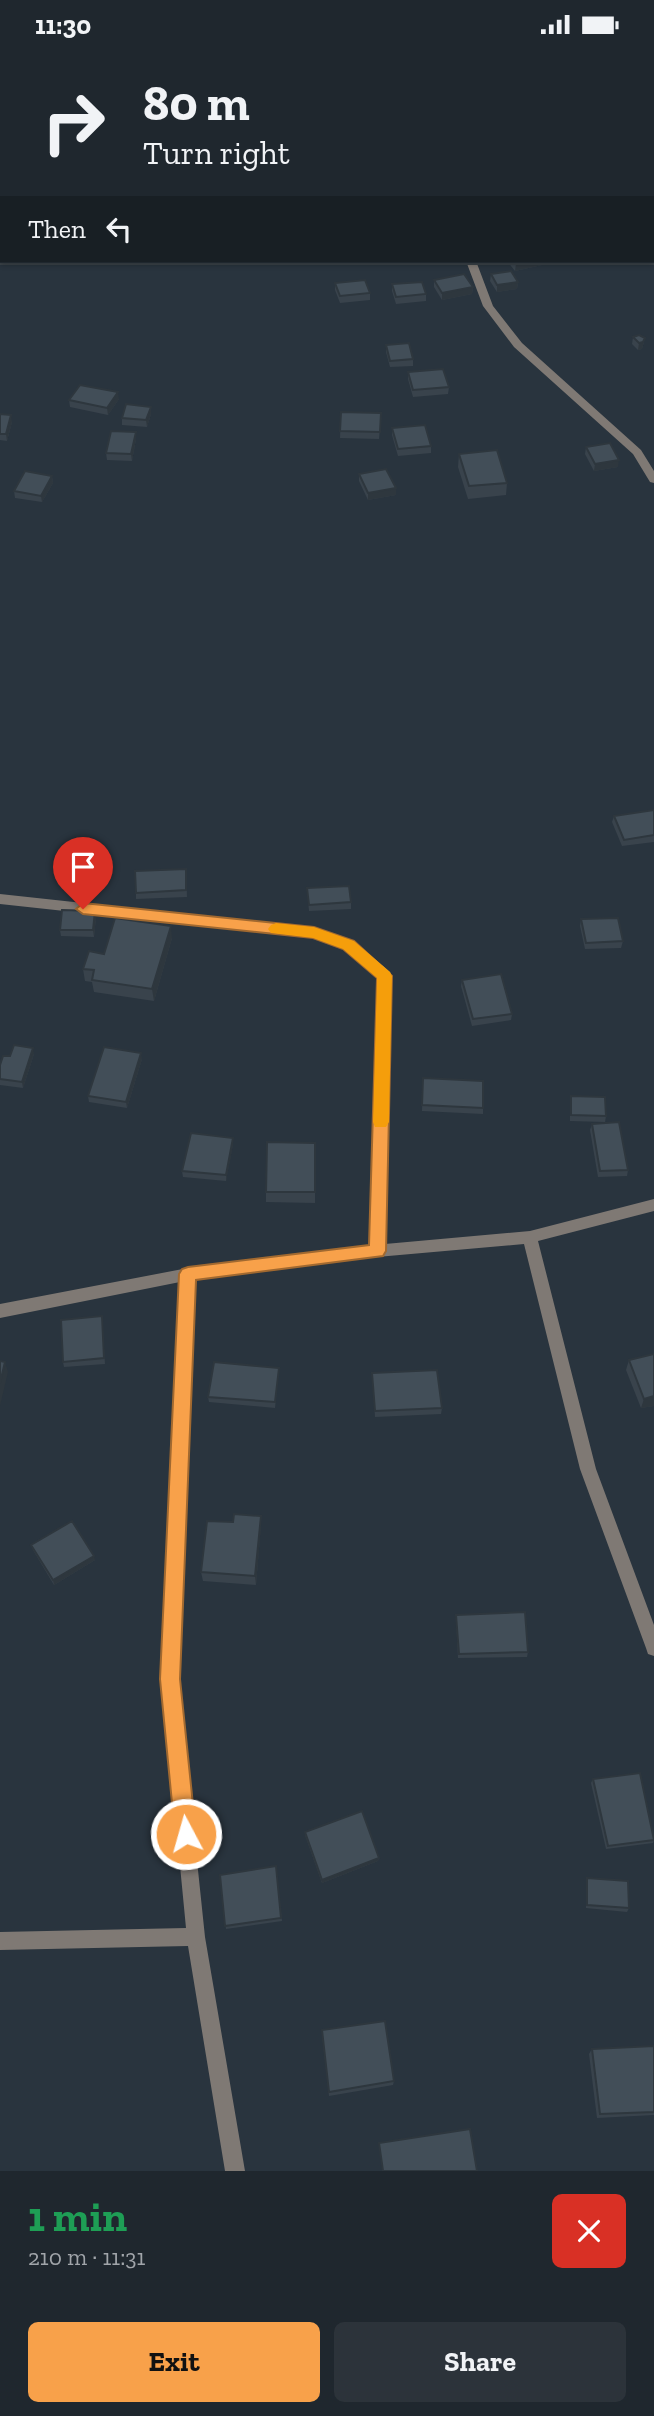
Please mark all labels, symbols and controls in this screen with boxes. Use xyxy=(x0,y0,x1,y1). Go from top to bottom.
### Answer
text: 11:30 xyxy=(35,9,91,41)
text: 80 m xyxy=(143,74,250,133)
icon: right xyxy=(28,77,119,168)
text: Turn right xyxy=(143,134,290,172)
icon: left xyxy=(100,210,138,248)
text: Then xyxy=(28,213,86,245)
pin xyxy=(53,837,113,909)
icon: arrive xyxy=(64,848,102,886)
position arrow xyxy=(149,1797,223,1871)
text: 1 min xyxy=(28,2191,127,2242)
button: close xyxy=(552,2194,626,2268)
text: 210 m · 11:31 xyxy=(28,2243,145,2271)
button: Exit xyxy=(28,2322,320,2402)
button: Share xyxy=(334,2322,626,2402)

